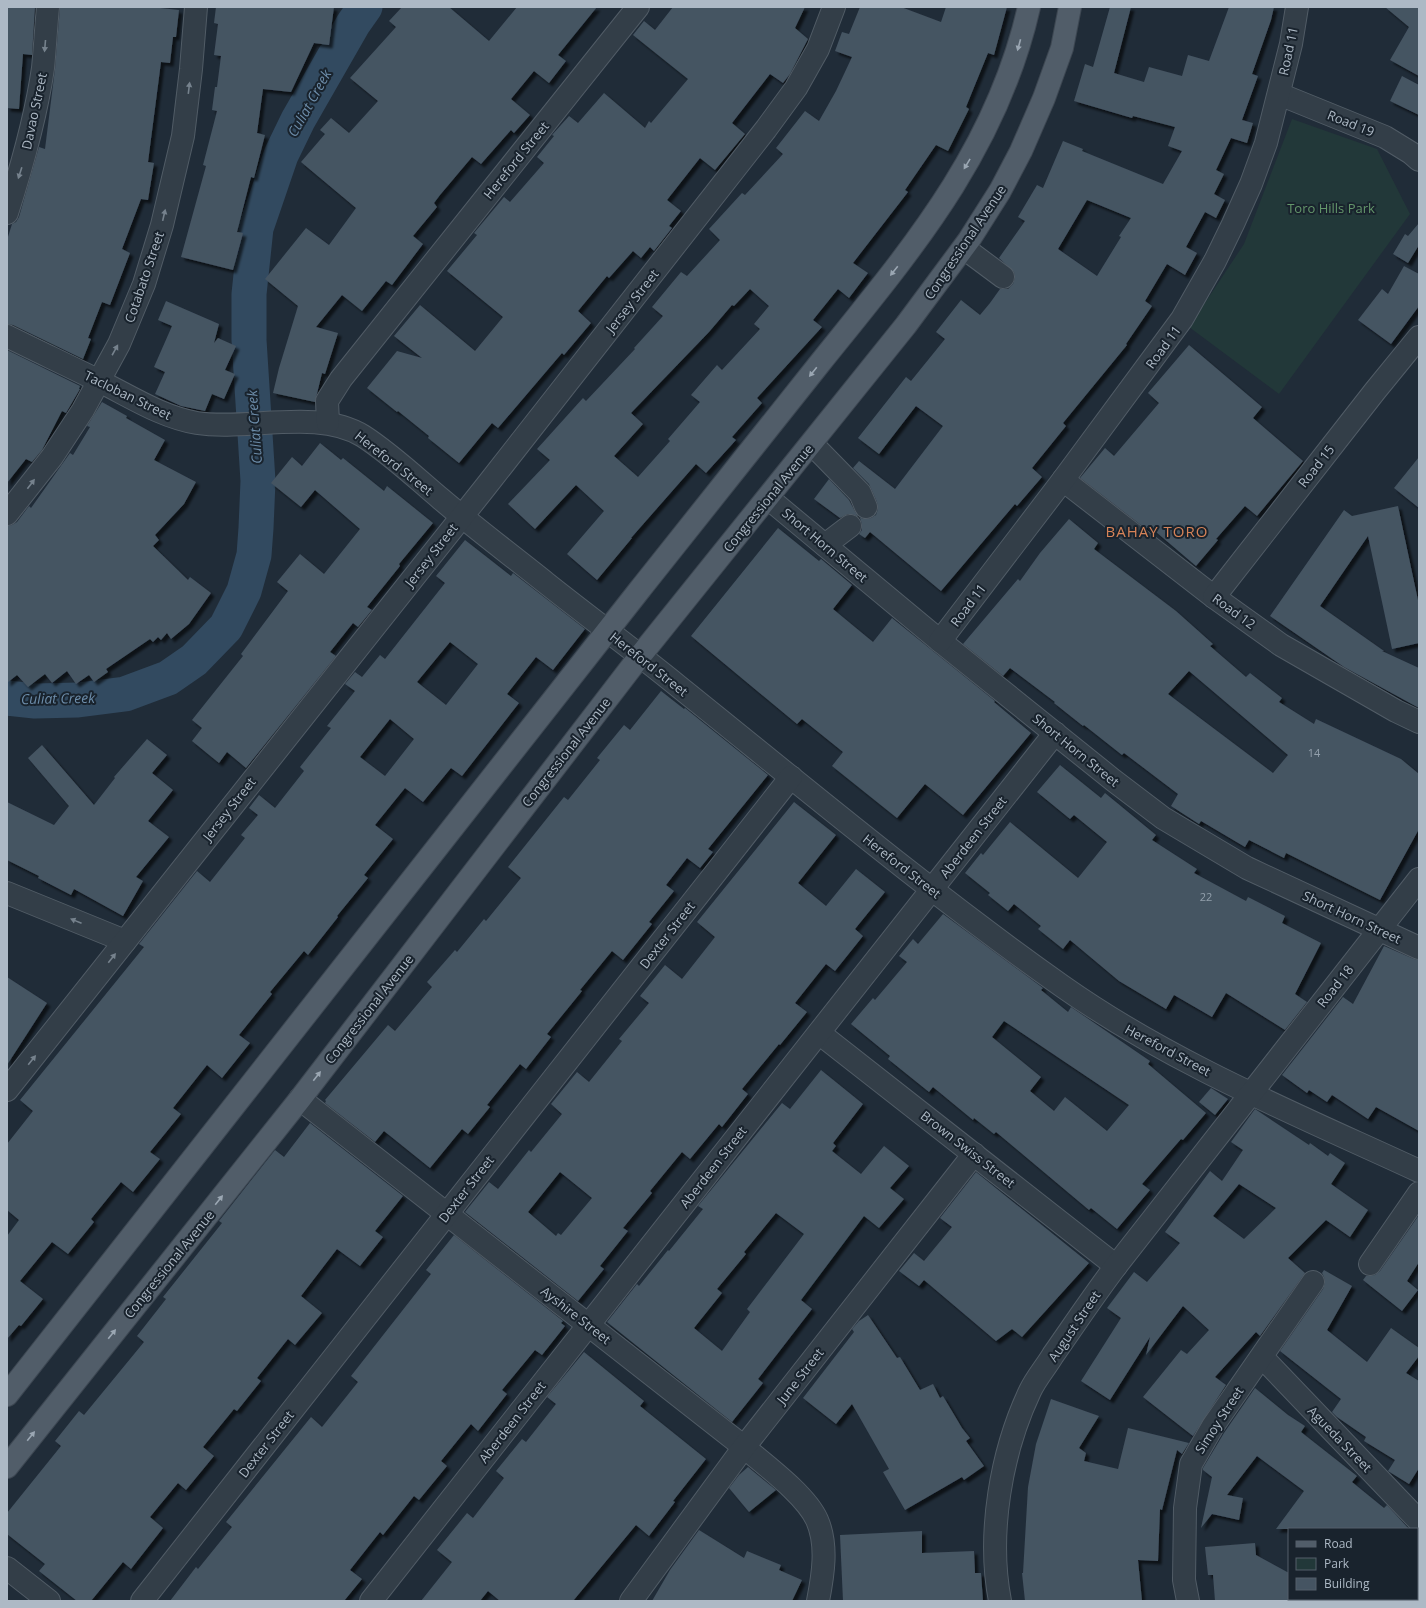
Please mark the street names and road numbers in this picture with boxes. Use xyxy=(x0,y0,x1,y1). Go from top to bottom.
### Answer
street label: Road 11 xyxy=(1274,25,1302,77)
street label: Davao Street xyxy=(17,71,51,151)
street label: Road 19 xyxy=(1325,105,1377,141)
street label: Hereford Street xyxy=(479,117,553,202)
street label: Congressional Avenue xyxy=(920,181,1010,303)
street label: Cotabato Street xyxy=(120,229,168,325)
street label: Jersey Street xyxy=(600,265,663,338)
street label: Road 11 xyxy=(1141,322,1185,372)
street label: Tacloban Street xyxy=(82,366,175,424)
street label: Hereford Street xyxy=(351,427,437,499)
street label: Congressional Avenue xyxy=(719,440,817,556)
street label: Road 15 xyxy=(1294,441,1338,491)
street label: Short Horn Street xyxy=(778,504,872,586)
street label: Jersey Street xyxy=(399,519,462,592)
street label: Road 11 xyxy=(946,580,990,630)
street label: Road 12 xyxy=(1209,589,1259,633)
street label: Hereford Street xyxy=(606,628,692,700)
street label: Congressional Avenue xyxy=(518,694,614,810)
street label: Short Horn Street xyxy=(1029,709,1123,791)
street label: Jersey Street xyxy=(197,773,260,846)
street label: Aberdeen Street xyxy=(935,792,1011,882)
street label: Hereford Street xyxy=(859,830,945,902)
street label: Short Horn Street xyxy=(1300,886,1404,948)
street label: Dexter Street xyxy=(635,897,699,972)
street label: Congressional Avenue xyxy=(321,951,417,1067)
street label: Road 18 xyxy=(1313,961,1357,1011)
street label: Hereford Street xyxy=(1122,1020,1214,1080)
street label: Brown Swiss Street xyxy=(917,1106,1019,1192)
street label: Aberdeen Street xyxy=(675,1122,751,1212)
street label: Dexter Street xyxy=(434,1151,498,1226)
street label: Congressional Avenue xyxy=(120,1206,218,1322)
street label: Ayshire Street xyxy=(537,1282,615,1348)
street label: August Street xyxy=(1044,1287,1105,1365)
street label: June Street xyxy=(771,1344,828,1409)
street label: Aberdeen Street xyxy=(474,1377,550,1467)
street label: Simoy Street xyxy=(1191,1383,1248,1457)
street label: Agueda Street xyxy=(1304,1402,1376,1476)
street label: Dexter Street xyxy=(234,1406,298,1481)

